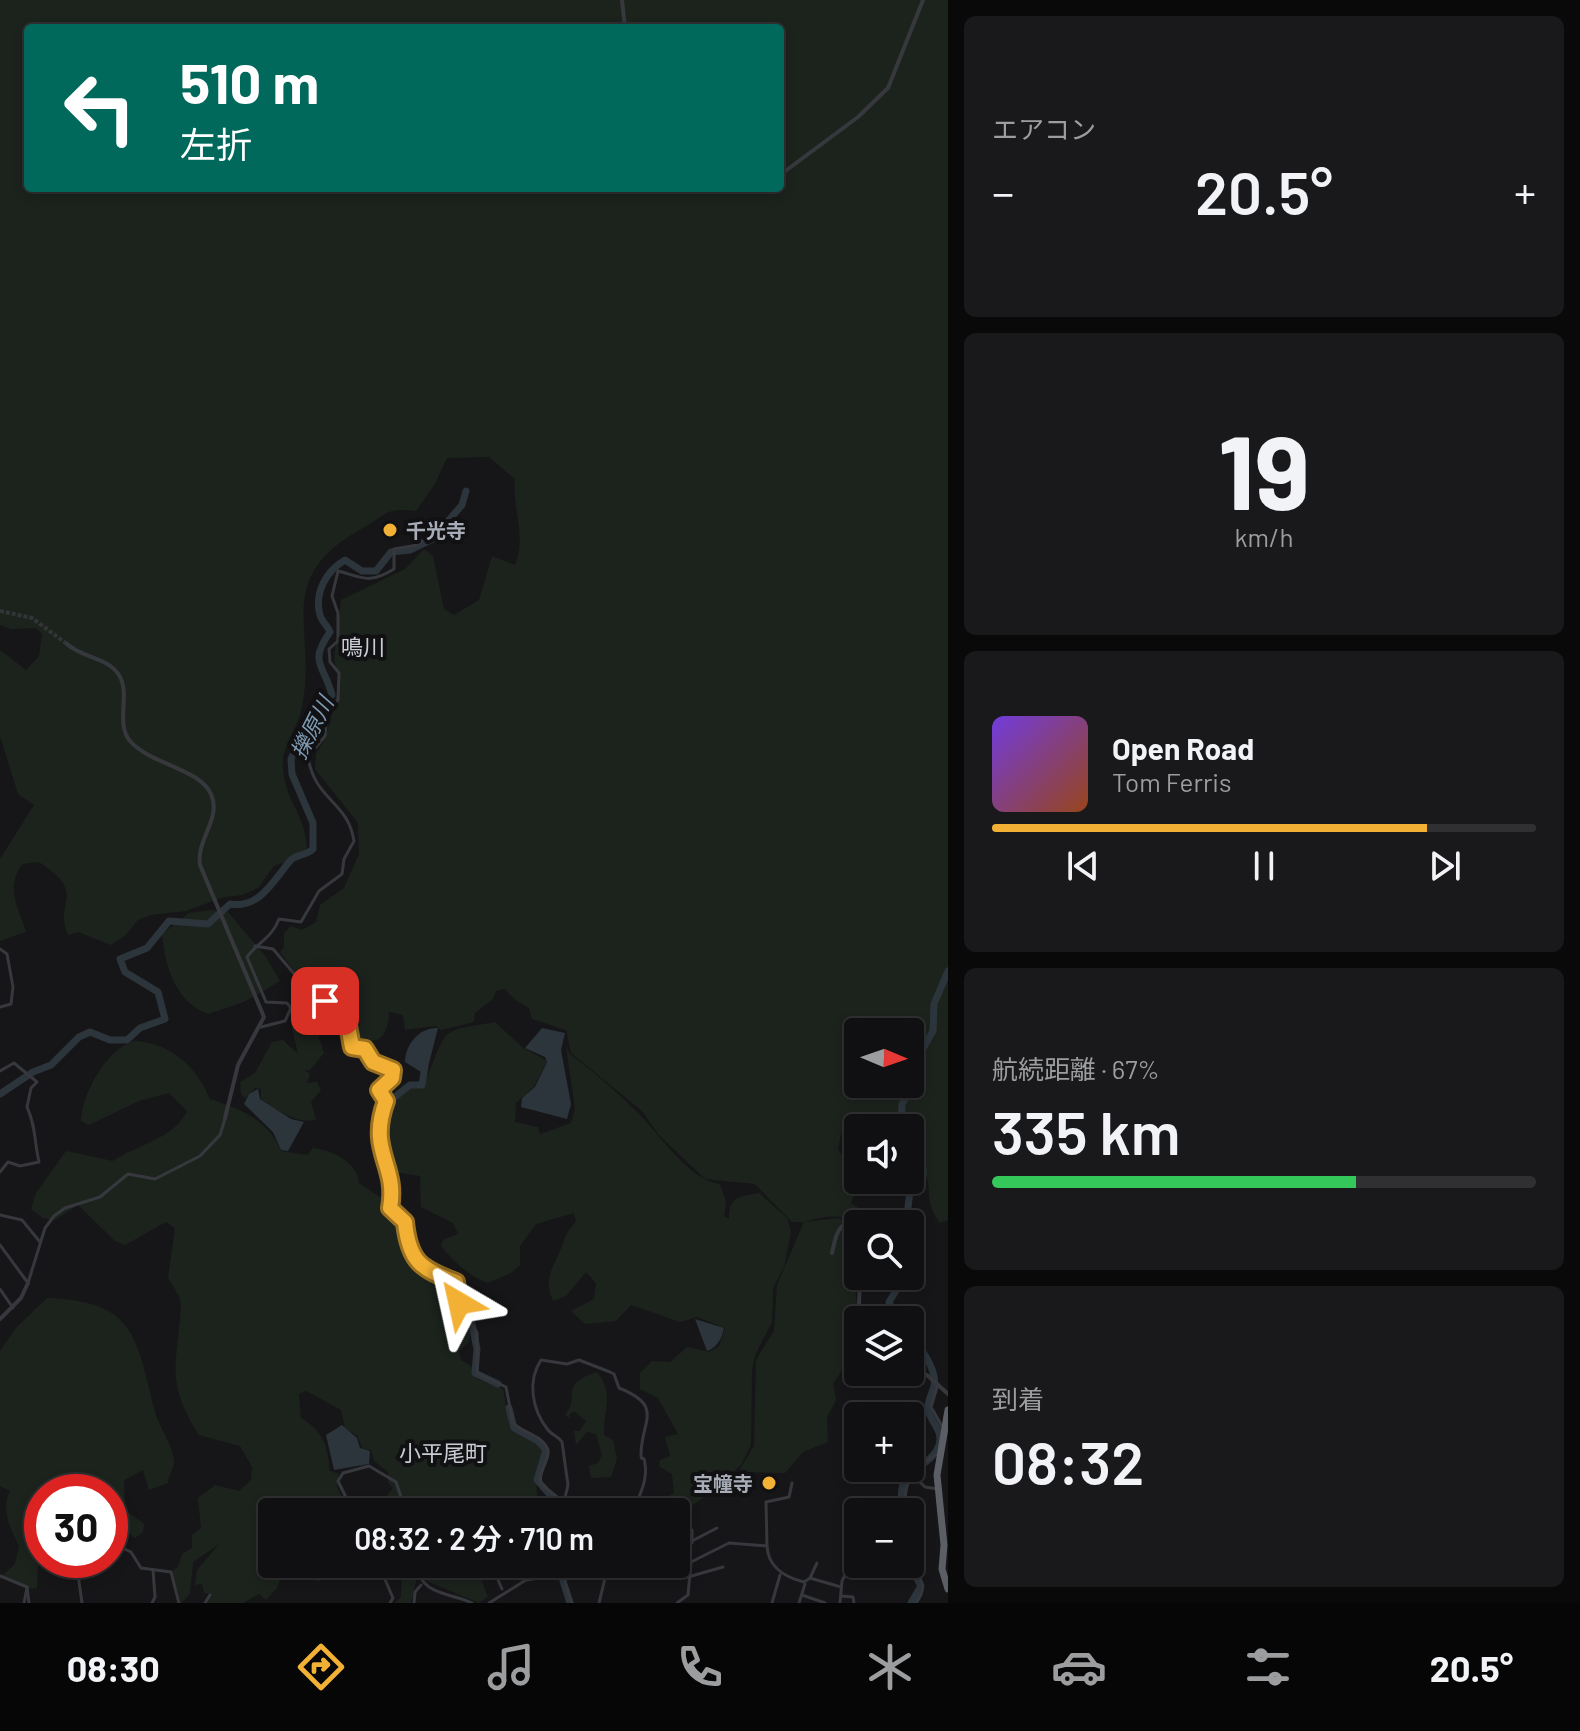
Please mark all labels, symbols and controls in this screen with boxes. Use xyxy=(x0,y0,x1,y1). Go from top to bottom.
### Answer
text: 510 m xyxy=(180,48,319,115)
icon: left xyxy=(48,56,152,160)
text: エアコン xyxy=(992,113,1096,144)
text: 左折 xyxy=(180,122,252,165)
text: 20.5° xyxy=(1195,155,1333,227)
text: − xyxy=(992,165,1014,218)
text: + xyxy=(1514,165,1536,218)
text: 19 xyxy=(1218,406,1310,531)
place label: 千光寺 xyxy=(406,518,466,542)
marker: 千光寺 xyxy=(381,521,399,539)
text: km/h xyxy=(1235,521,1293,552)
district label: 鳴川 xyxy=(341,633,385,659)
water label: 擽原川 xyxy=(284,690,338,762)
text: Open Road xyxy=(1112,730,1254,766)
text: Tom Ferris xyxy=(1112,766,1232,797)
icon: previous xyxy=(1061,844,1105,888)
icon: pause xyxy=(1242,844,1286,888)
icon: next xyxy=(1423,844,1467,888)
pin xyxy=(291,967,359,1035)
icon: arrive xyxy=(303,979,347,1023)
north arrow xyxy=(844,1018,924,1098)
map controls xyxy=(844,1018,924,1578)
text: 航続距離 · 67% xyxy=(992,1053,1160,1084)
text: 335 km xyxy=(992,1095,1181,1167)
button: sound xyxy=(844,1114,924,1194)
button: search xyxy=(844,1210,924,1290)
position arrow xyxy=(417,1261,501,1345)
button: layers xyxy=(844,1306,924,1386)
text: 到着 xyxy=(992,1383,1044,1414)
button: + xyxy=(844,1402,924,1482)
text: 08:32 xyxy=(992,1425,1144,1497)
district label: 小平尾町 xyxy=(399,1439,487,1465)
place label: 宝幢寺 xyxy=(693,1471,753,1495)
speed limit sign: 30 xyxy=(24,1474,128,1578)
marker: 宝幢寺 xyxy=(760,1474,778,1492)
button: − xyxy=(844,1498,924,1578)
text: 08:32 · 2 分 · 710 m xyxy=(354,1520,594,1556)
icon: directions xyxy=(293,1639,349,1695)
icon: music xyxy=(483,1639,539,1695)
icon: phone xyxy=(672,1639,728,1695)
icon: climate xyxy=(862,1639,918,1695)
icon: car xyxy=(1051,1639,1107,1695)
icon: filters xyxy=(1240,1639,1296,1695)
text: 08:30 xyxy=(67,1646,160,1689)
text: 20.5° xyxy=(1430,1646,1513,1689)

